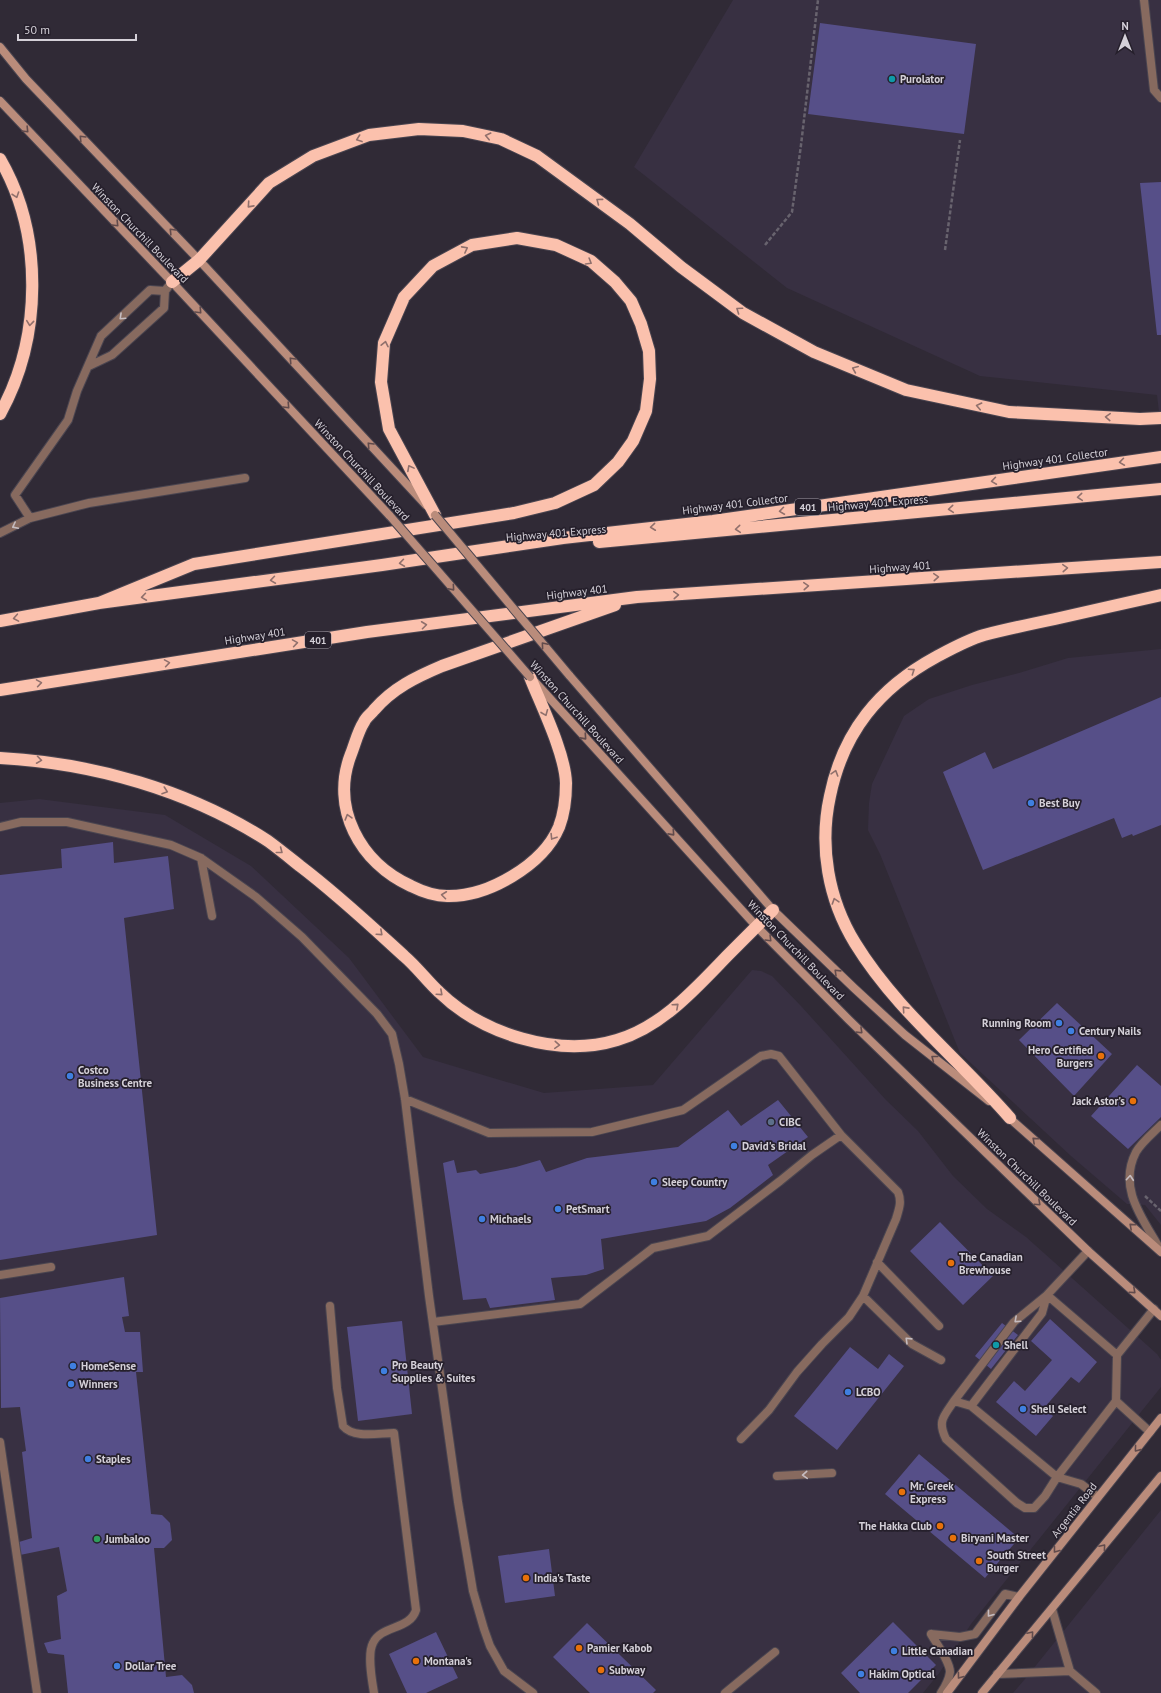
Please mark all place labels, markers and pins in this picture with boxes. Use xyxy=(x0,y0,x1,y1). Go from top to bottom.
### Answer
place label: Purolator xyxy=(900,72,944,86)
marker: Purolator xyxy=(887,74,897,84)
place label: Best Buy xyxy=(1039,796,1081,810)
marker: Best Buy xyxy=(1026,798,1036,808)
place label: Running Room xyxy=(982,1016,1051,1030)
marker: Running Room xyxy=(1054,1018,1064,1028)
place label: Century Nails xyxy=(1079,1024,1141,1038)
marker: Century Nails xyxy=(1066,1026,1076,1036)
place label: Hero Certified Burgers xyxy=(1028,1043,1093,1070)
marker: Hero Certified Burgers xyxy=(1096,1051,1106,1061)
place label: Costco Business Centre xyxy=(78,1063,153,1090)
marker: Costco Business Centre xyxy=(65,1071,75,1081)
place label: Jack Astor's xyxy=(1071,1094,1125,1108)
marker: Jack Astor's xyxy=(1128,1096,1138,1106)
place label: CIBC xyxy=(779,1115,801,1129)
marker: CIBC xyxy=(766,1117,776,1127)
place label: David's Bridal xyxy=(742,1139,807,1153)
marker: David's Bridal xyxy=(729,1141,739,1151)
place label: Sleep Country xyxy=(662,1175,728,1189)
marker: Sleep Country xyxy=(649,1177,659,1187)
place label: PetSmart xyxy=(566,1202,610,1216)
marker: PetSmart xyxy=(553,1204,563,1214)
place label: Michaels xyxy=(490,1212,532,1226)
marker: Michaels xyxy=(477,1214,487,1224)
place label: The Canadian Brewhouse xyxy=(959,1250,1023,1277)
marker: The Canadian Brewhouse xyxy=(946,1258,956,1268)
place label: Shell xyxy=(1004,1338,1029,1352)
marker: Shell xyxy=(991,1340,1001,1350)
place label: Pro Beauty Supplies & Suites xyxy=(392,1358,476,1385)
place label: HomeSense xyxy=(81,1359,137,1373)
marker: HomeSense xyxy=(68,1361,78,1371)
marker: Pro Beauty Supplies & Suites xyxy=(379,1366,389,1376)
place label: Winners xyxy=(79,1377,118,1391)
marker: Winners xyxy=(66,1379,76,1389)
place label: LCBO xyxy=(856,1385,881,1399)
marker: LCBO xyxy=(843,1387,853,1397)
place label: Shell Select xyxy=(1031,1402,1087,1416)
marker: Shell Select xyxy=(1018,1404,1028,1414)
place label: Staples xyxy=(96,1452,131,1466)
marker: Staples xyxy=(83,1454,93,1464)
place label: Mr. Greek Express xyxy=(910,1479,954,1506)
marker: Mr. Greek Express xyxy=(897,1487,907,1497)
place label: The Hakka Club xyxy=(859,1519,932,1533)
marker: The Hakka Club xyxy=(935,1521,945,1531)
place label: Biryani Master xyxy=(961,1531,1029,1545)
place label: Jumbaloo xyxy=(104,1532,150,1546)
marker: Biryani Master xyxy=(948,1533,958,1543)
marker: Jumbaloo xyxy=(92,1534,102,1544)
place label: South Street Burger xyxy=(987,1548,1046,1575)
marker: South Street Burger xyxy=(974,1556,984,1566)
place label: India's Taste xyxy=(534,1571,591,1585)
marker: India's Taste xyxy=(521,1573,531,1583)
place label: Pamier Kabob xyxy=(587,1641,652,1655)
marker: Pamier Kabob xyxy=(574,1643,584,1653)
place label: Little Canadian xyxy=(902,1644,973,1658)
marker: Little Canadian xyxy=(889,1646,899,1656)
place label: Montana's xyxy=(424,1654,472,1668)
marker: Montana's xyxy=(411,1656,421,1666)
place label: Dollar Tree xyxy=(125,1659,177,1673)
marker: Dollar Tree xyxy=(112,1661,122,1671)
place label: Subway xyxy=(609,1663,646,1677)
marker: Subway xyxy=(596,1665,606,1675)
place label: Hakim Optical xyxy=(869,1667,936,1681)
marker: Hakim Optical xyxy=(856,1669,866,1679)

